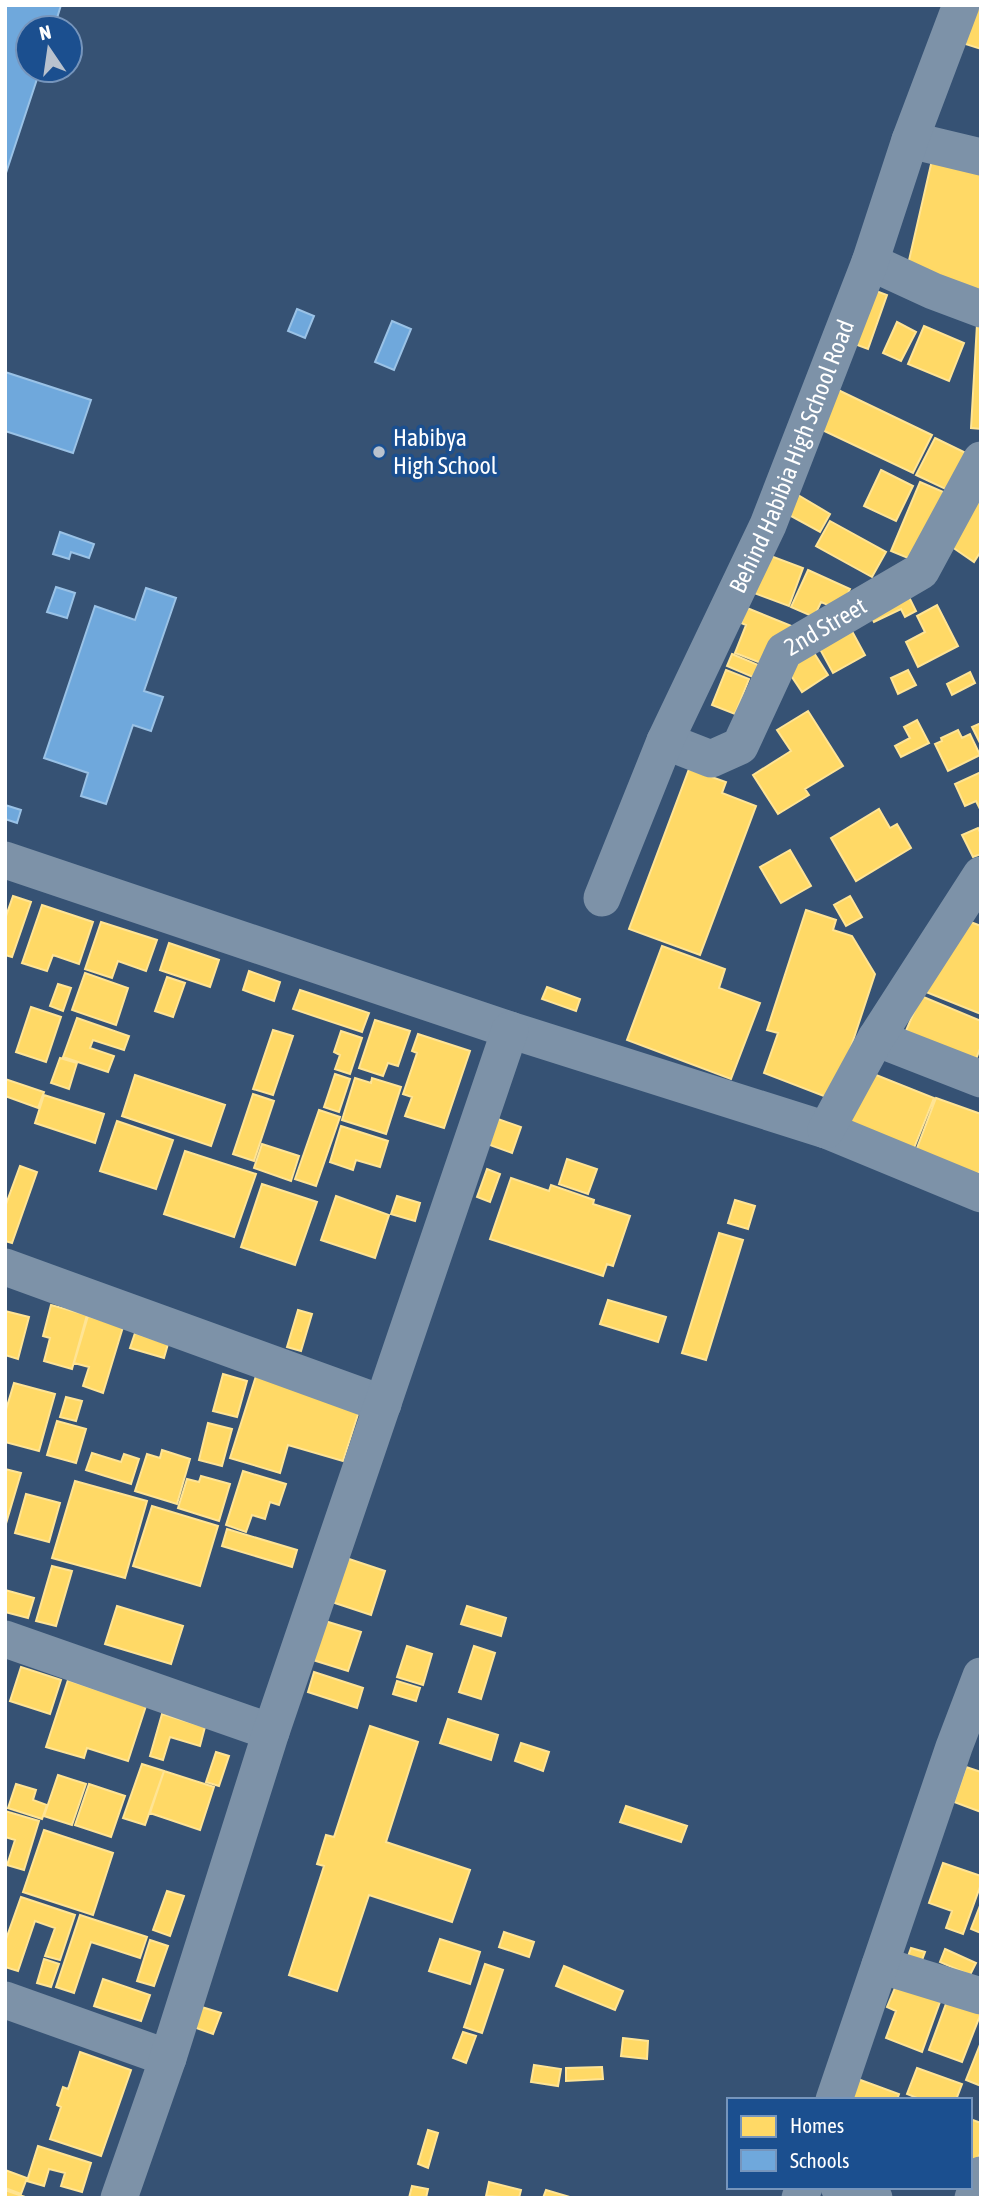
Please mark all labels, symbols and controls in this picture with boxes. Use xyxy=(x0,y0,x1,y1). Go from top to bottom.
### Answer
north arrow xyxy=(14,14,84,84)
text: N xyxy=(37,20,53,44)
street label: Behind Habibia High School Road xyxy=(724,316,859,597)
place label: Habibya High School xyxy=(393,424,498,479)
marker: Habibya High School xyxy=(371,444,387,460)
street label: 2nd Street xyxy=(780,592,871,661)
legend xyxy=(727,2098,972,2189)
text: Homes xyxy=(790,2113,844,2137)
text: Schools xyxy=(790,2148,850,2172)

